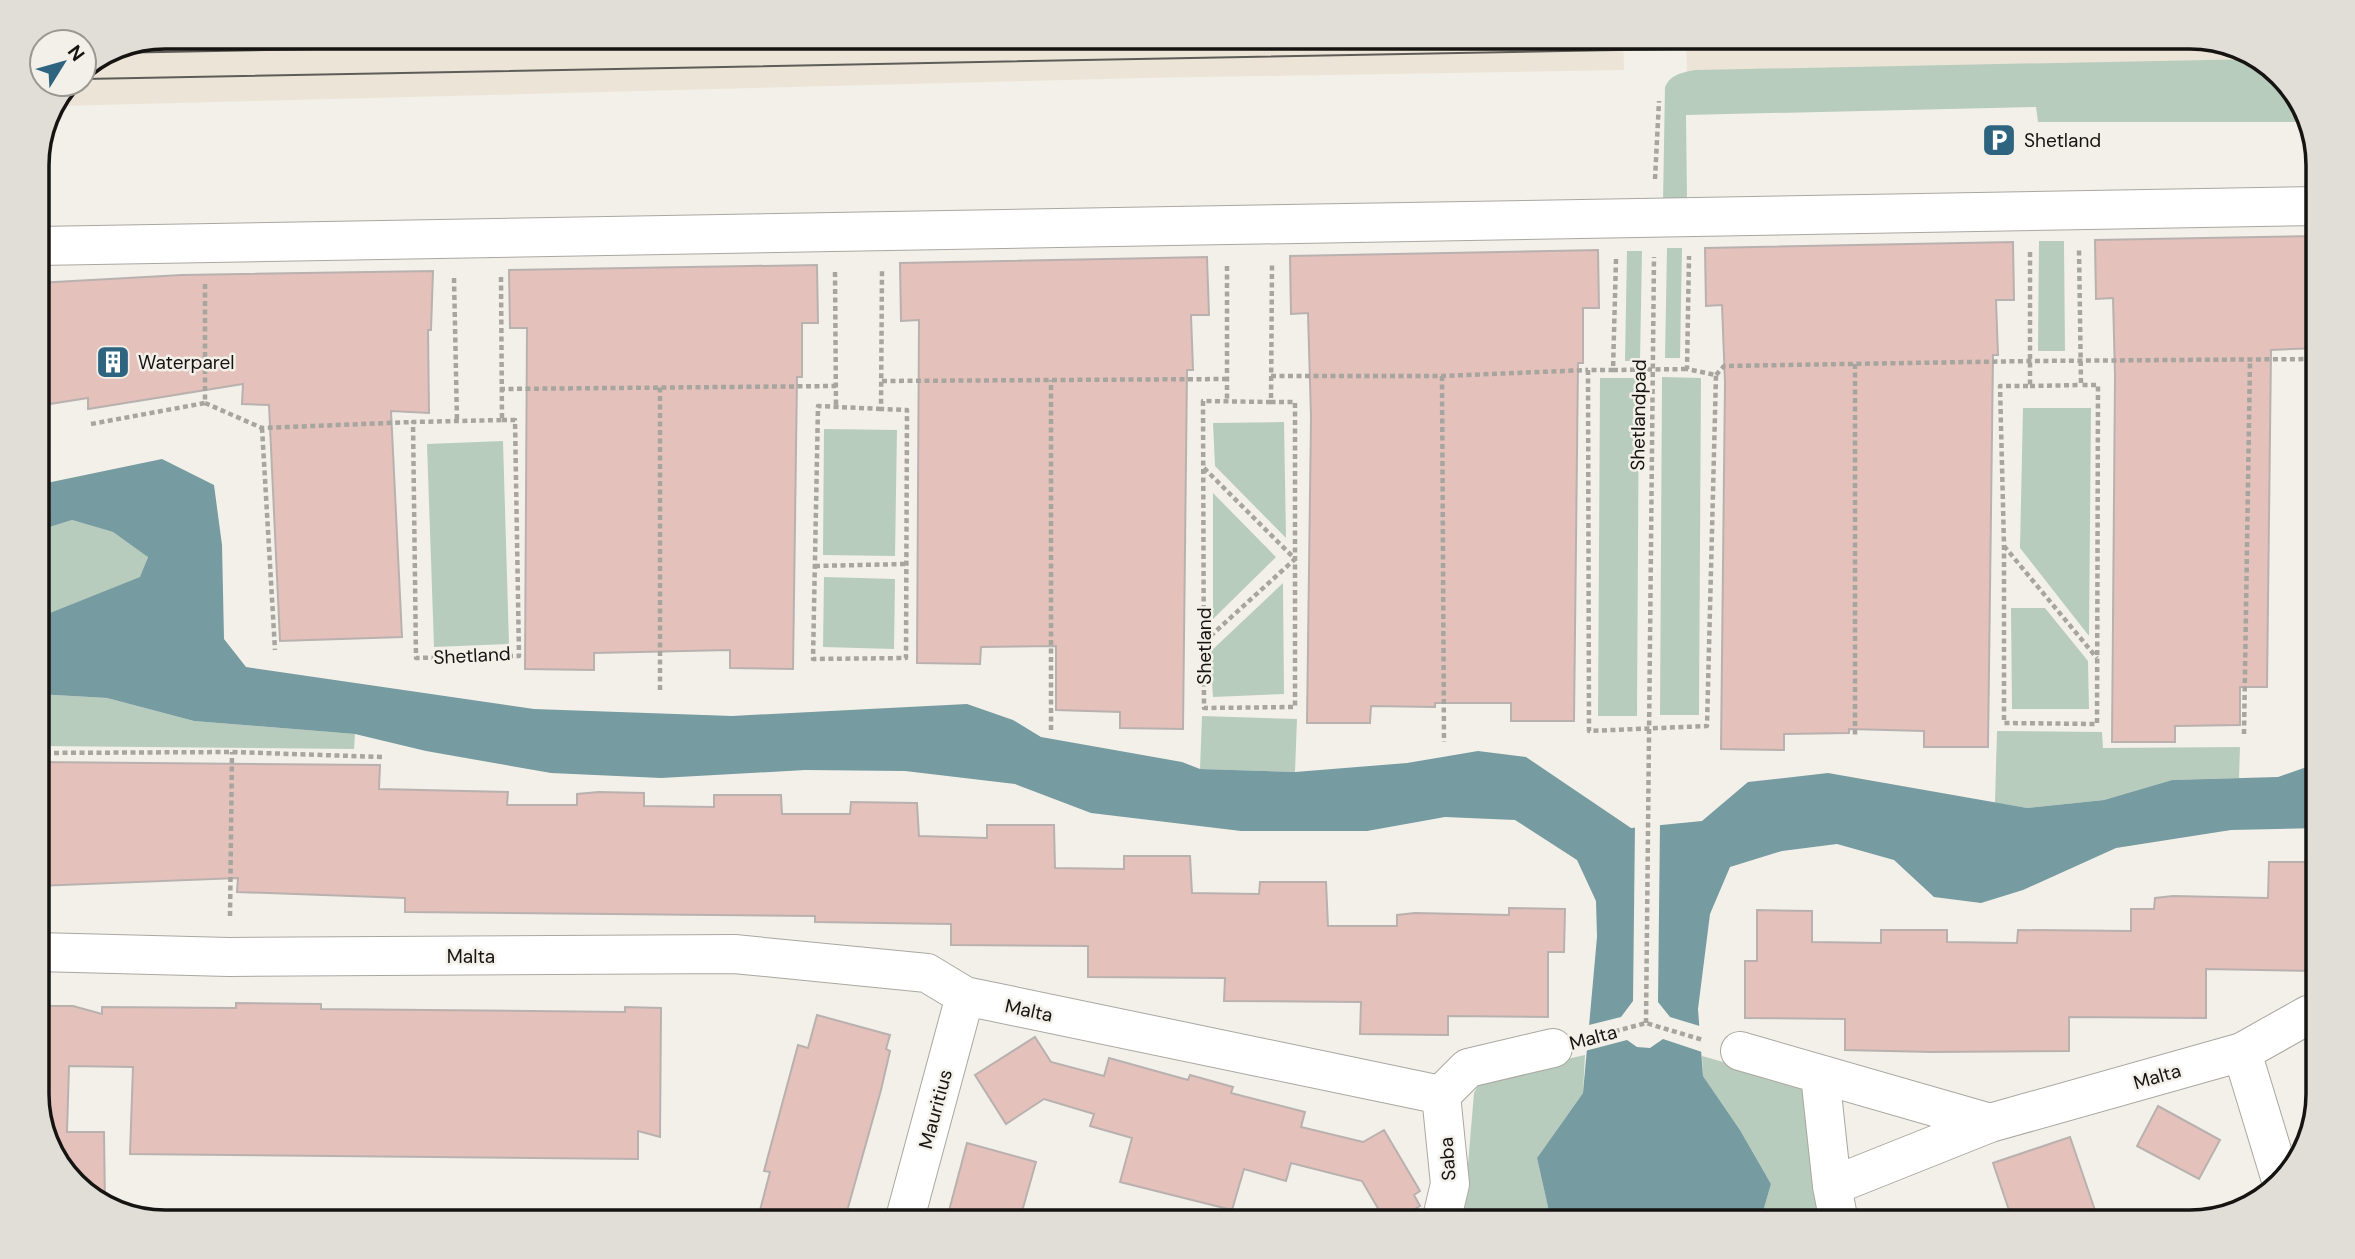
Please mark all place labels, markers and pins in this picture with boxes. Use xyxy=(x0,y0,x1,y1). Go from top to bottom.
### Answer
parking icon: Shetland xyxy=(1980,121,2018,159)
place label: Shetland xyxy=(2024,128,2101,153)
building icon: Waterparel xyxy=(94,343,132,381)
place label: Waterparel xyxy=(138,350,234,375)

